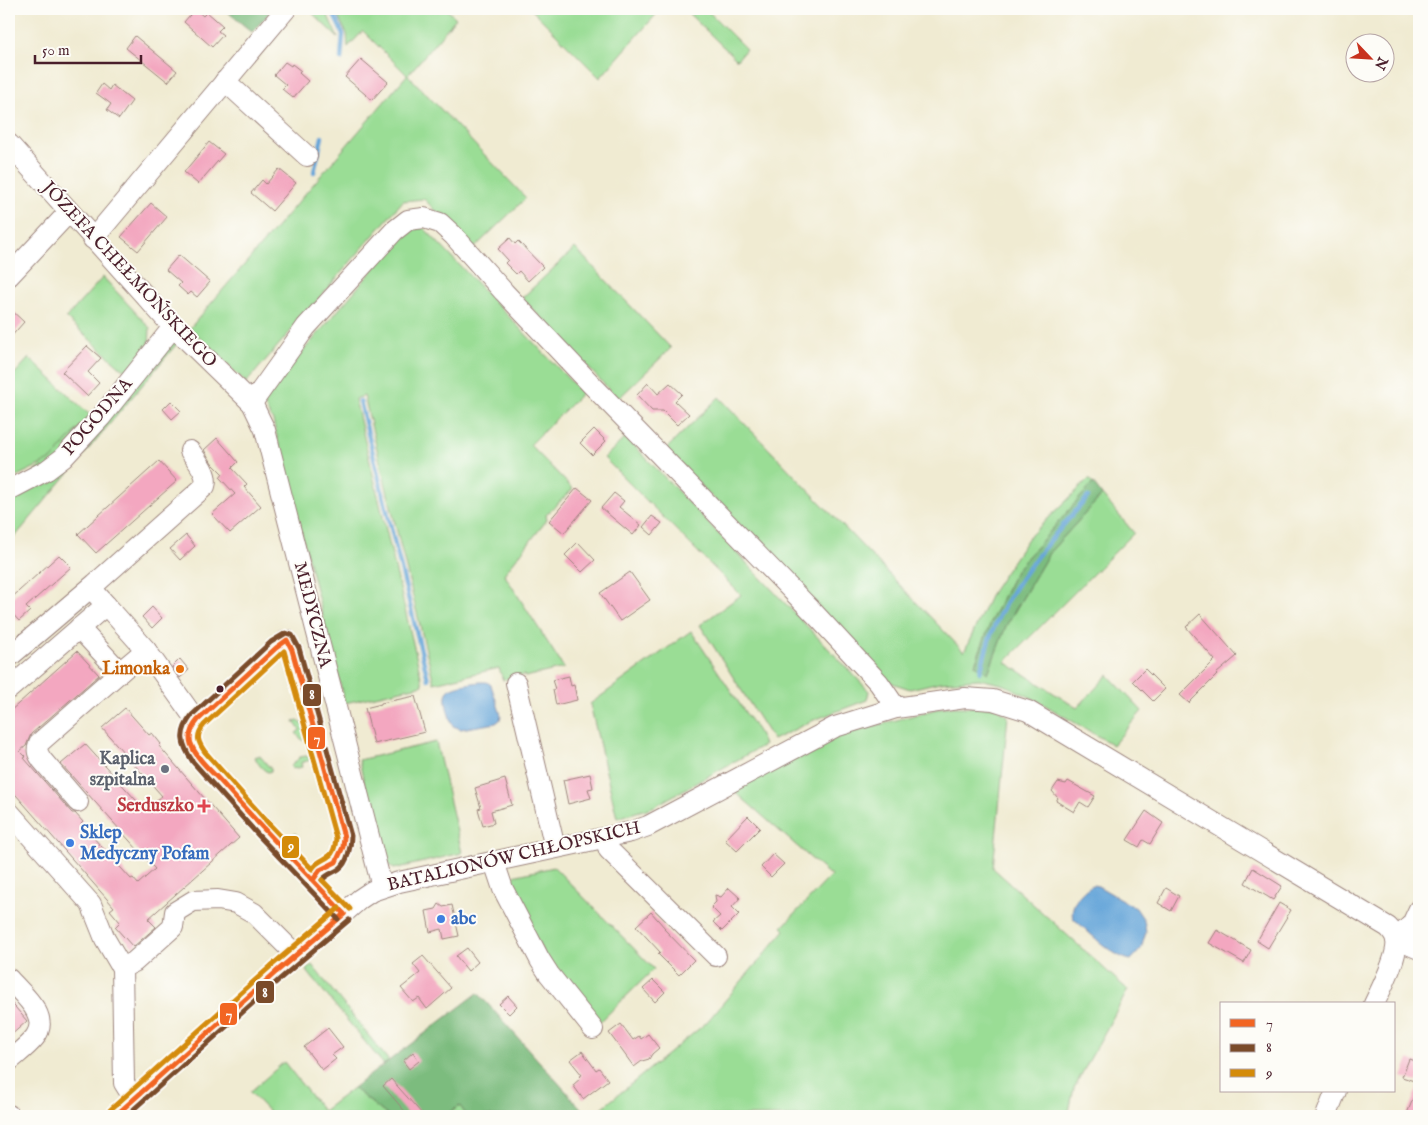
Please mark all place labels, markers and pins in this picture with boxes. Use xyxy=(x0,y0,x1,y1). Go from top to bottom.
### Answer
place label: Limonka xyxy=(102,658,171,681)
marker: Limonka xyxy=(174,663,186,675)
unlabelled marker xyxy=(215,684,225,694)
place label: Kaplica szpitalna xyxy=(90,748,156,792)
marker: Kaplica szpitalna xyxy=(159,763,171,775)
place label: Serduszko xyxy=(117,795,194,818)
marker: Serduszko xyxy=(198,800,210,812)
place label: Sklep Medyczny Pofam xyxy=(80,822,209,866)
marker: Sklep Medyczny Pofam xyxy=(64,837,76,849)
place label: abc xyxy=(451,908,476,931)
marker: abc xyxy=(435,913,447,925)

